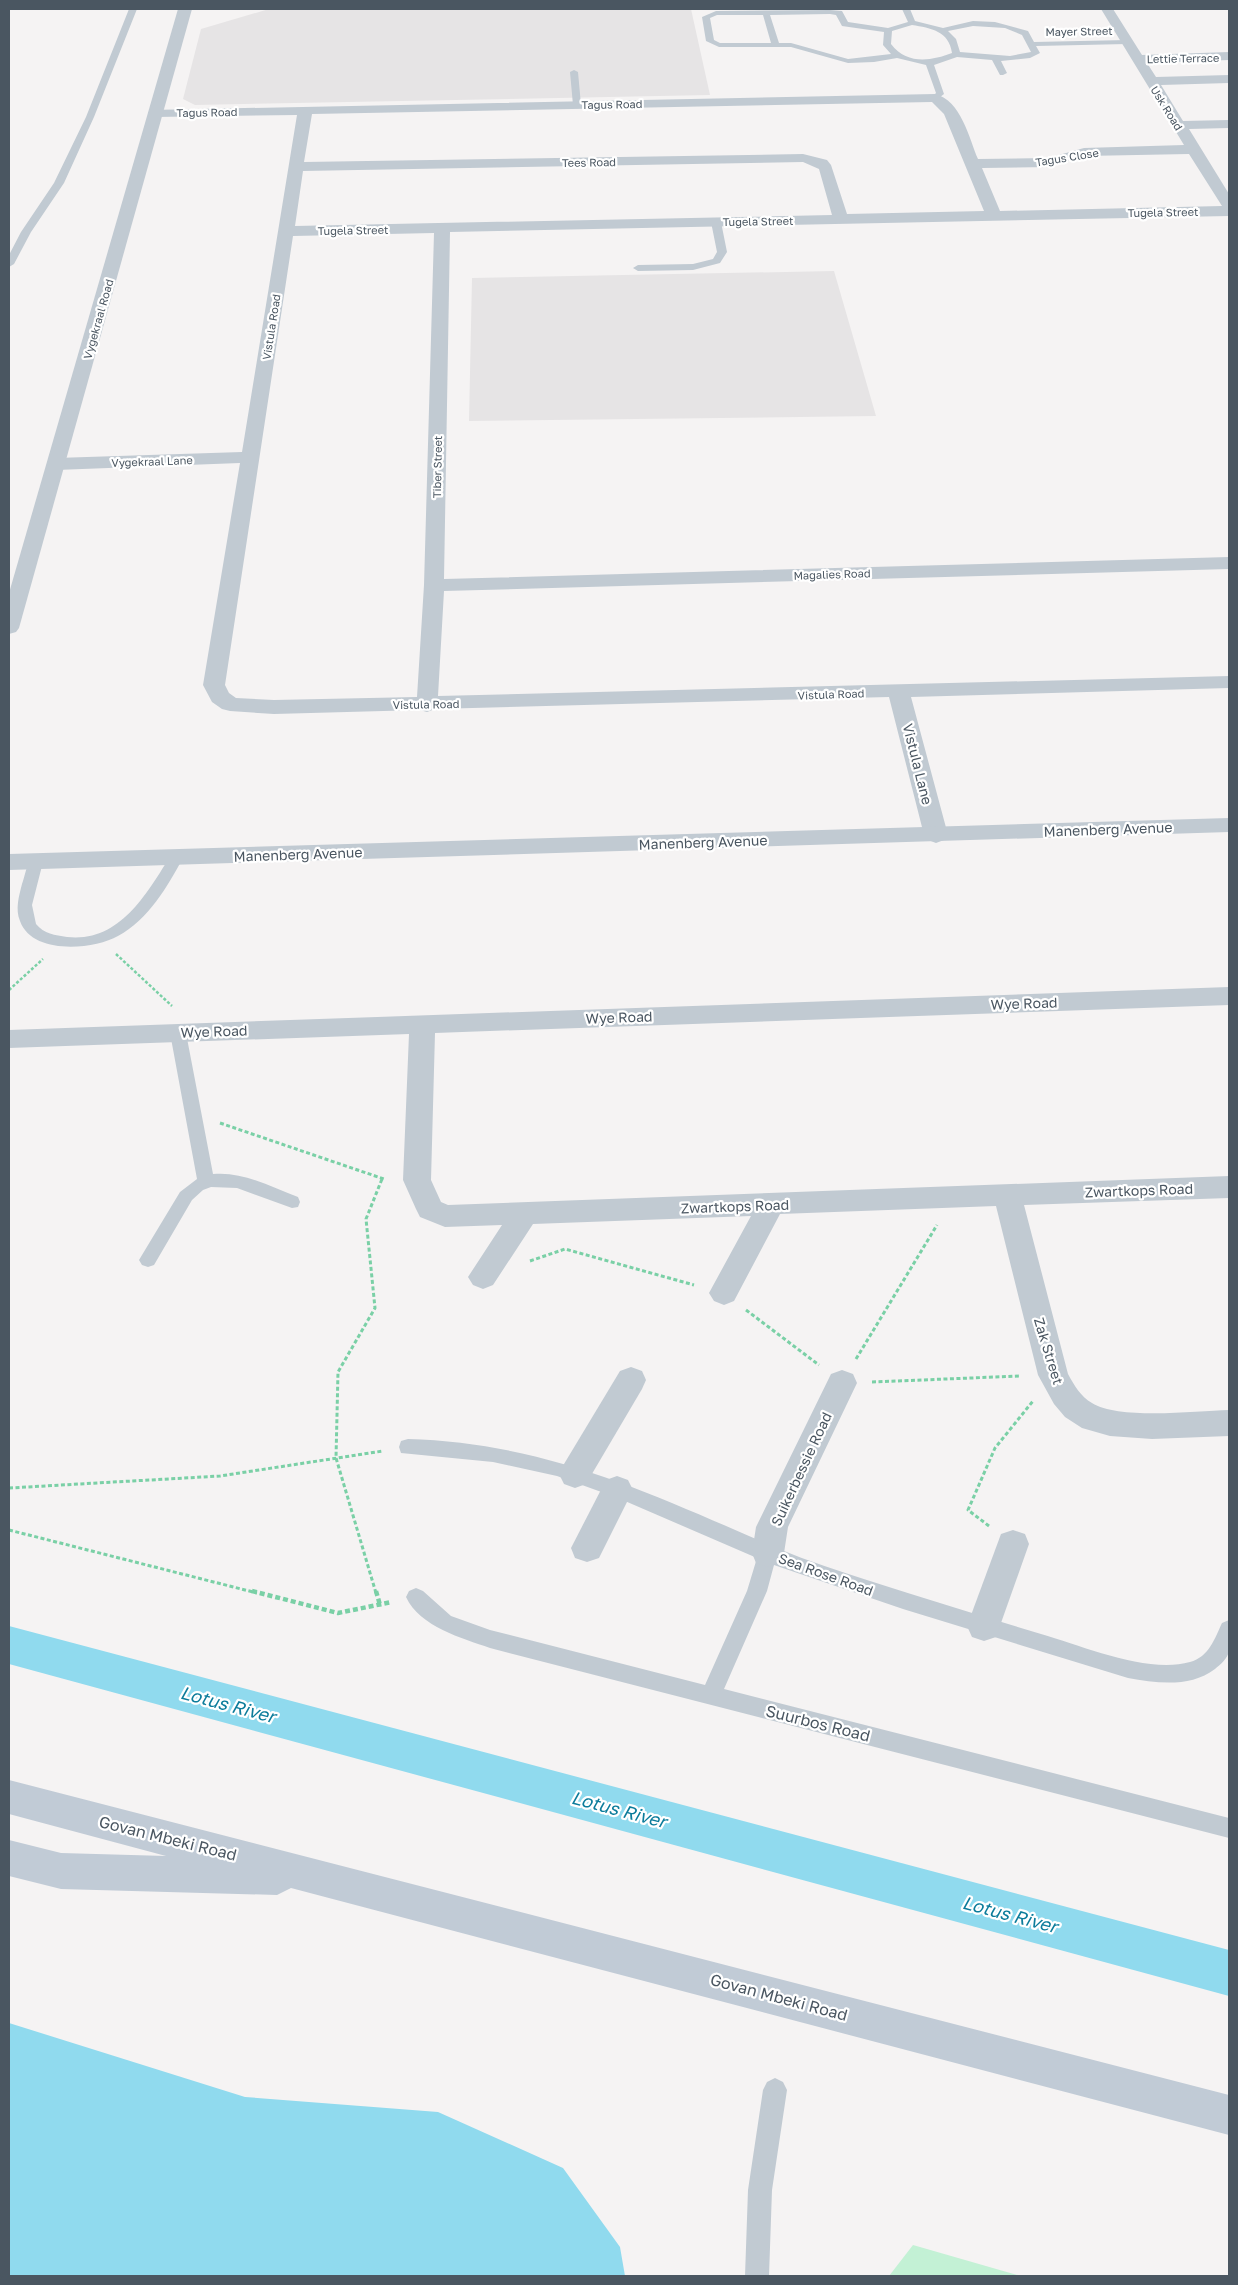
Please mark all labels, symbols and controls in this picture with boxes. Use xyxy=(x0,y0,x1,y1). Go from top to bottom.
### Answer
street label: Mayer Street xyxy=(1045,24,1113,38)
street label: Lettie Terrace xyxy=(1147,51,1219,65)
street label: Usk Road xyxy=(1148,83,1186,133)
street label: Tagus Road xyxy=(581,97,643,111)
street label: Tagus Road xyxy=(176,105,238,119)
street label: Tagus Close xyxy=(1035,146,1099,168)
street label: Tees Road xyxy=(562,155,616,169)
street label: Tugela Street xyxy=(1128,205,1198,219)
street label: Tugela Street xyxy=(723,214,793,228)
street label: Tugela Street xyxy=(318,223,388,237)
street label: Vygekraal Road xyxy=(80,278,116,360)
street label: Vistula Road xyxy=(259,293,283,361)
street label: Tiber Street xyxy=(430,436,444,498)
street label: Vygekraal Lane xyxy=(111,453,193,469)
street label: Magalies Road xyxy=(793,566,871,582)
street label: Vistula Road xyxy=(797,686,865,702)
street label: Vistula Road xyxy=(393,697,459,711)
street label: Vistula Lane xyxy=(900,722,936,806)
street label: Manenberg Avenue xyxy=(1043,818,1173,840)
street label: Manenberg Avenue xyxy=(638,831,768,853)
street label: Manenberg Avenue xyxy=(233,843,363,865)
street label: Wye Road xyxy=(990,993,1058,1013)
street label: Wye Road xyxy=(585,1007,653,1027)
street label: Wye Road xyxy=(180,1021,248,1041)
street label: Zwartkops Road xyxy=(1085,1180,1193,1200)
street label: Zwartkops Road xyxy=(681,1196,789,1216)
street label: Zak Street xyxy=(1031,1315,1067,1387)
street label: Suikerbessie Road xyxy=(767,1409,835,1529)
street label: Sea Rose Road xyxy=(776,1549,876,1599)
water label: Lotus River xyxy=(178,1681,281,1728)
street label: Suurbos Road xyxy=(764,1700,872,1746)
water label: Lotus River xyxy=(569,1786,672,1833)
street label: Govan Mbeki Road xyxy=(97,1811,239,1865)
water label: Lotus River xyxy=(960,1891,1063,1938)
street label: Govan Mbeki Road xyxy=(708,1969,850,2025)

